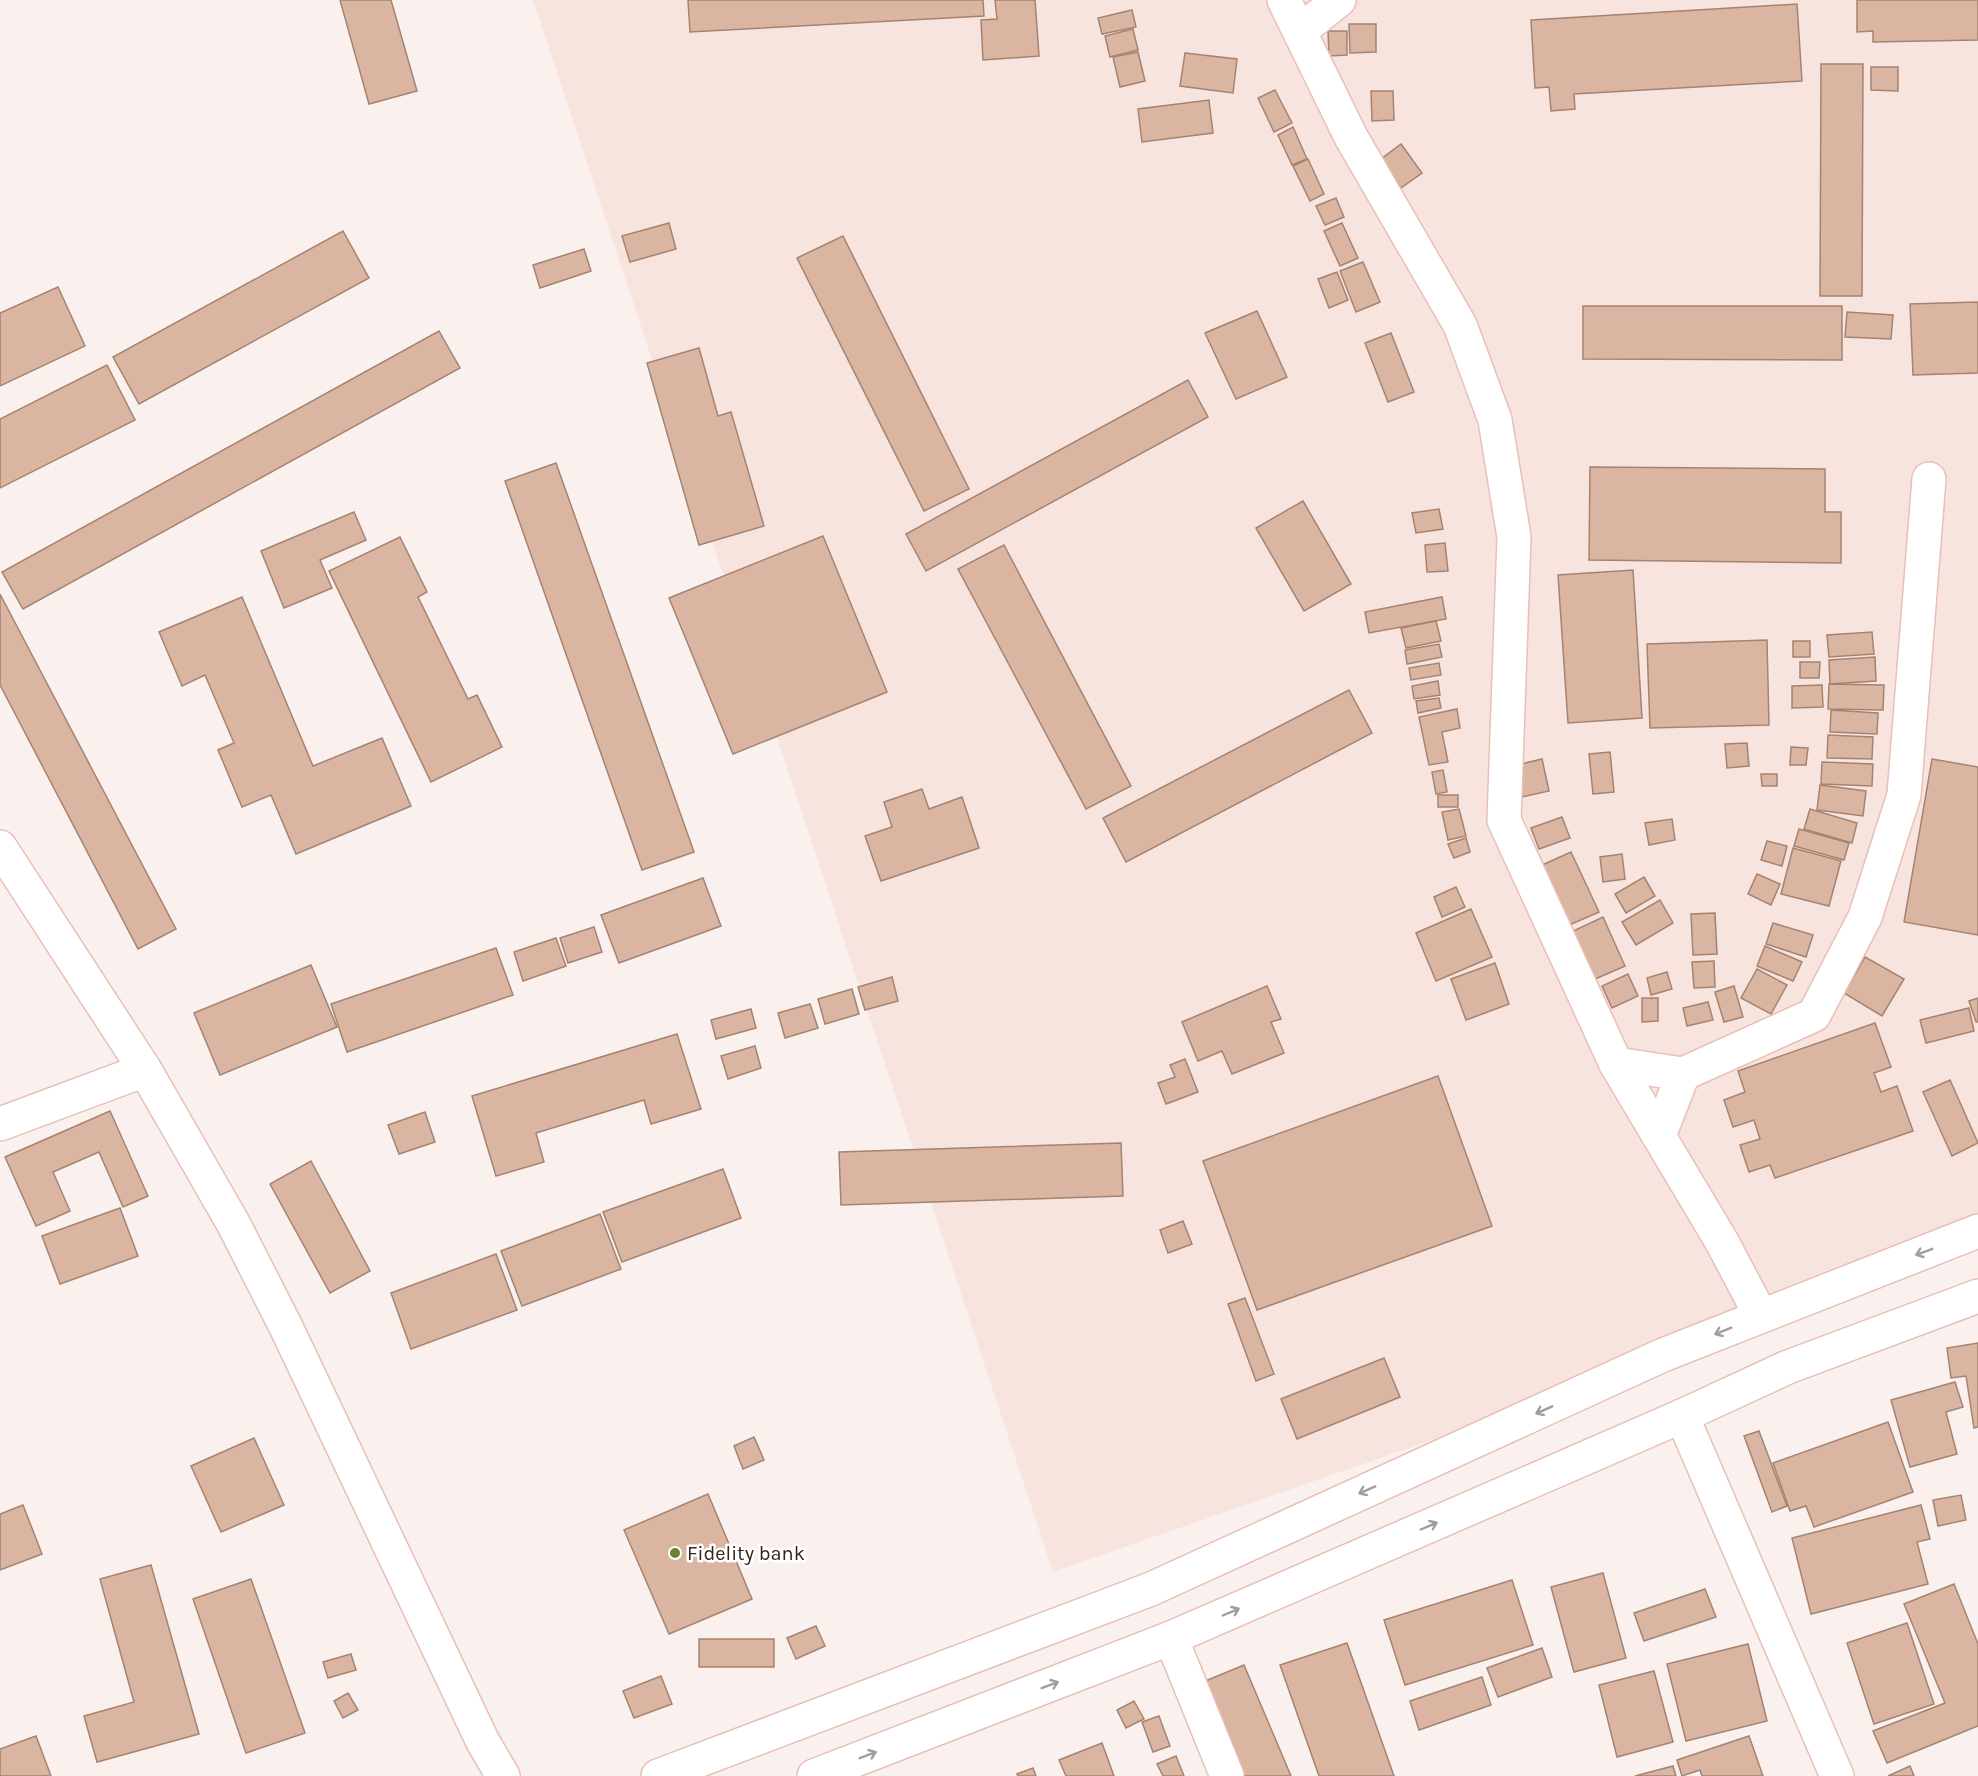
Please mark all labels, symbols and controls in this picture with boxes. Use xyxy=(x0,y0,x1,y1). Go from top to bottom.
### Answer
one-way arrow xyxy=(1915,1247,1933,1258)
one-way arrow xyxy=(1714,1326,1732,1337)
one-way arrow xyxy=(1536,1404,1554,1416)
one-way arrow xyxy=(1358,1485,1376,1497)
one-way arrow xyxy=(1420,1520,1438,1531)
place label: Fidelity bank xyxy=(687,1542,805,1565)
marker: Fidelity bank xyxy=(668,1546,682,1560)
one-way arrow xyxy=(1221,1606,1240,1617)
one-way arrow xyxy=(1040,1678,1059,1689)
one-way arrow xyxy=(858,1749,877,1760)

